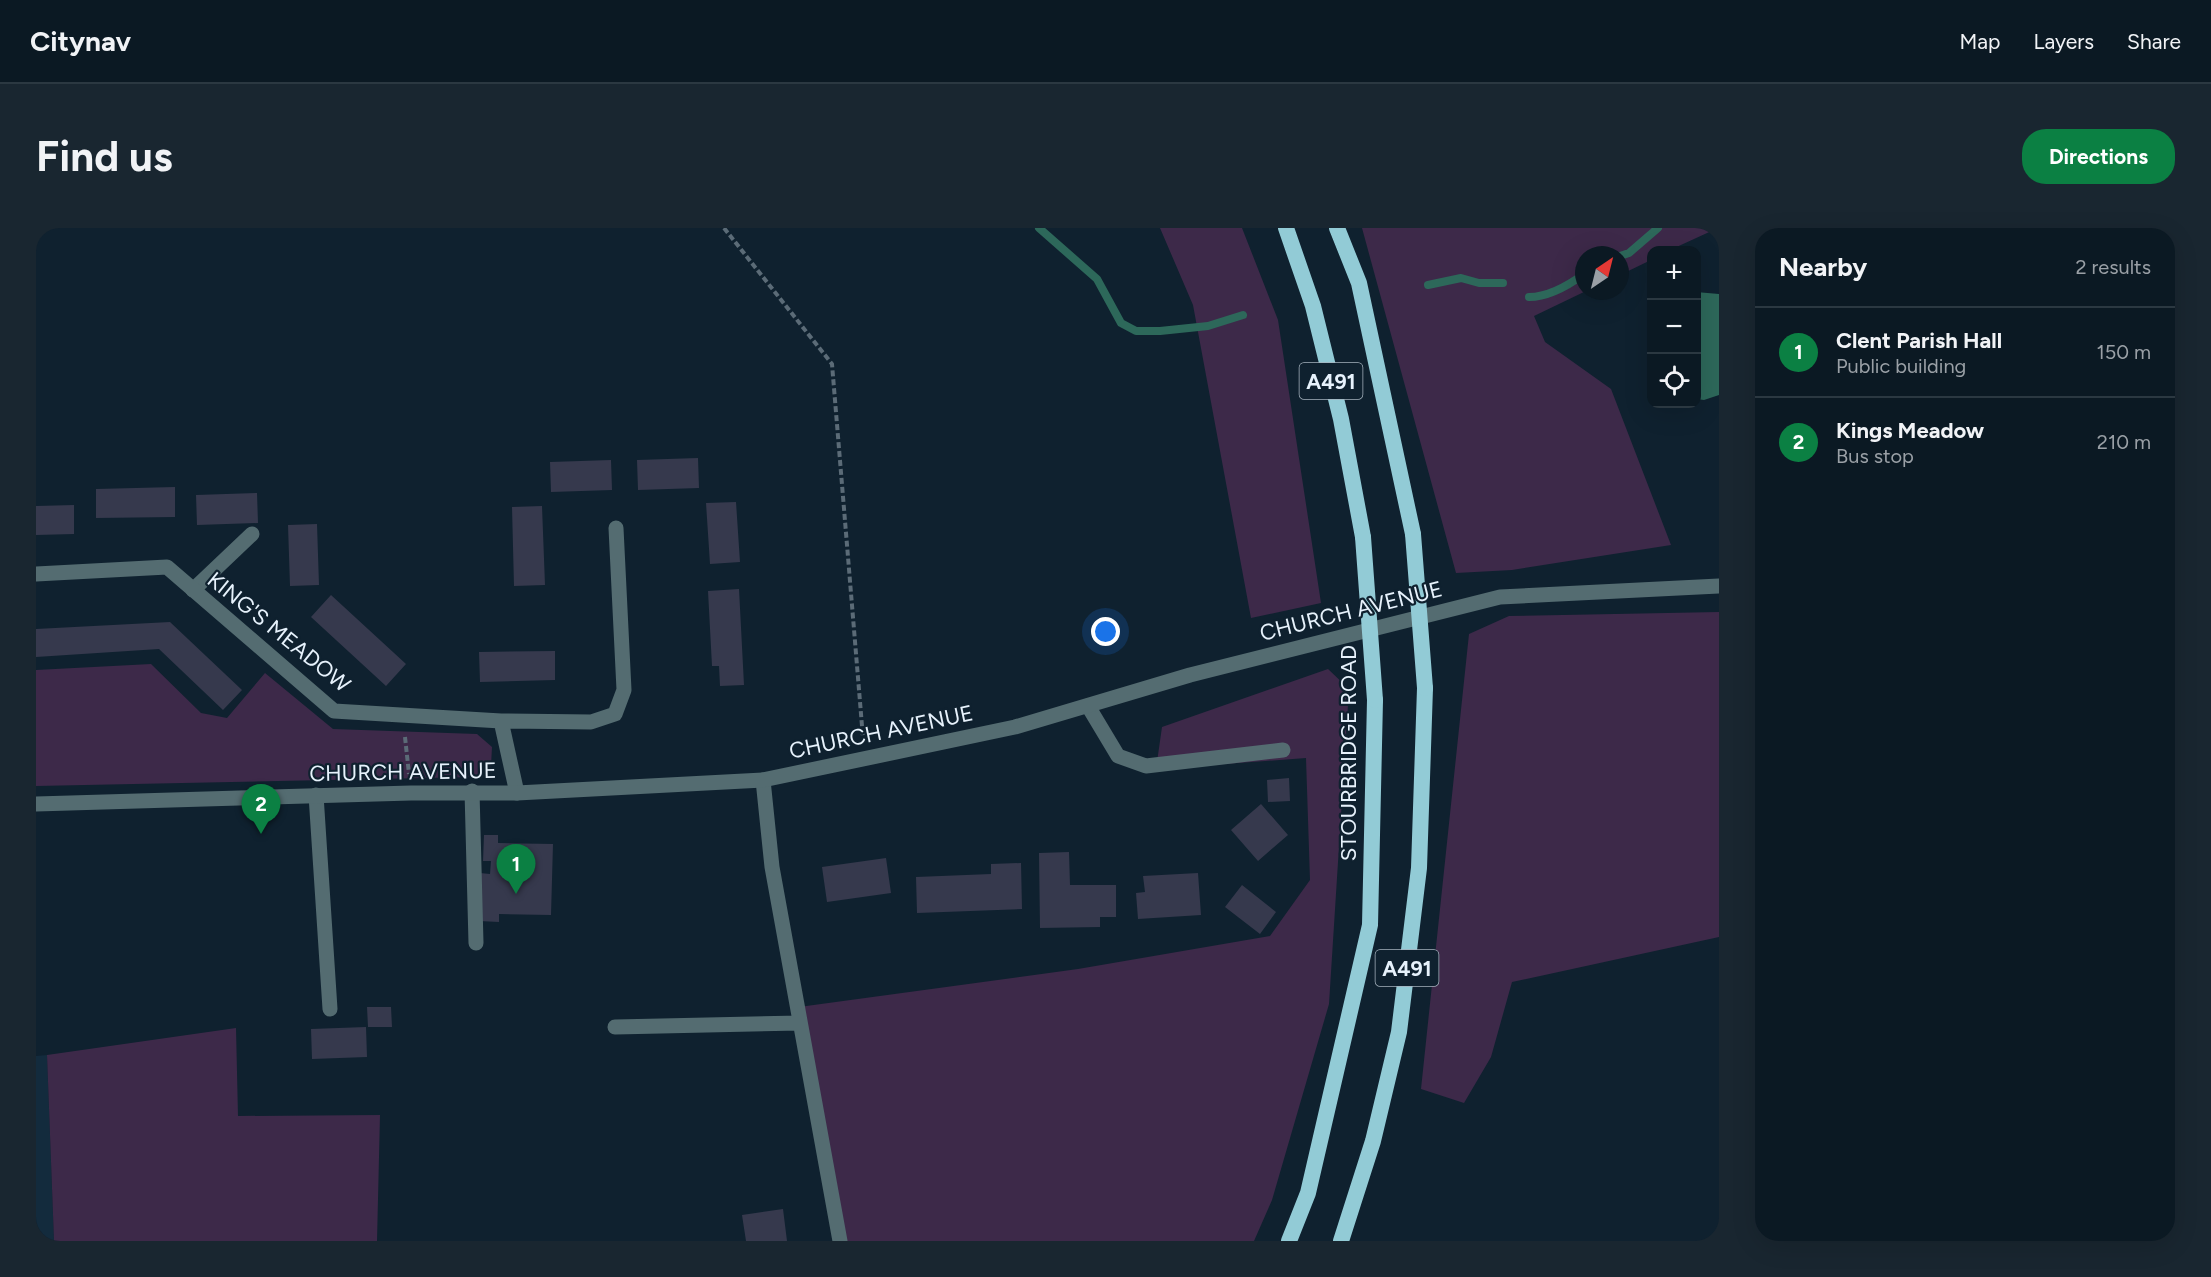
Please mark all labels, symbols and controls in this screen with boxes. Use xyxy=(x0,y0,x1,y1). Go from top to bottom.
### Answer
text: Citynav xyxy=(30,24,131,58)
text: Map xyxy=(1960,29,2000,54)
text: Layers xyxy=(2033,29,2094,54)
text: Share xyxy=(2127,29,2181,54)
button: Directions xyxy=(2022,129,2175,184)
text: Find us xyxy=(36,131,173,182)
north arrow xyxy=(1575,246,1629,300)
map controls xyxy=(1647,246,1701,408)
button: + xyxy=(1647,246,1701,300)
text: Nearby xyxy=(1779,251,1867,283)
text: 2 results xyxy=(2075,255,2151,279)
button: − xyxy=(1647,300,1701,354)
text: Clent Parish Hall xyxy=(1836,327,2002,354)
text: 1 xyxy=(1794,340,1803,364)
text: 150 m xyxy=(2096,340,2151,364)
button: locate xyxy=(1647,354,1701,408)
text: Public building xyxy=(1836,354,1966,378)
road number: A491 xyxy=(1300,363,1362,399)
text: Kings Meadow xyxy=(1836,417,1984,444)
text: 2 xyxy=(1793,430,1804,454)
text: 210 m xyxy=(2097,430,2151,454)
text: Bus stop xyxy=(1836,444,1914,468)
street label: KING'S MEADOW xyxy=(202,566,356,698)
street label: CHURCH AVENUE xyxy=(1257,575,1445,647)
your location xyxy=(1091,617,1120,646)
street label: STOURBRIDGE ROAD xyxy=(1335,645,1362,861)
street label: CHURCH AVENUE xyxy=(787,699,975,765)
street label: CHURCH AVENUE xyxy=(309,757,497,787)
pin: 2 xyxy=(242,784,280,834)
pin: 1 xyxy=(496,844,536,894)
road number: A491 xyxy=(1376,950,1438,986)

